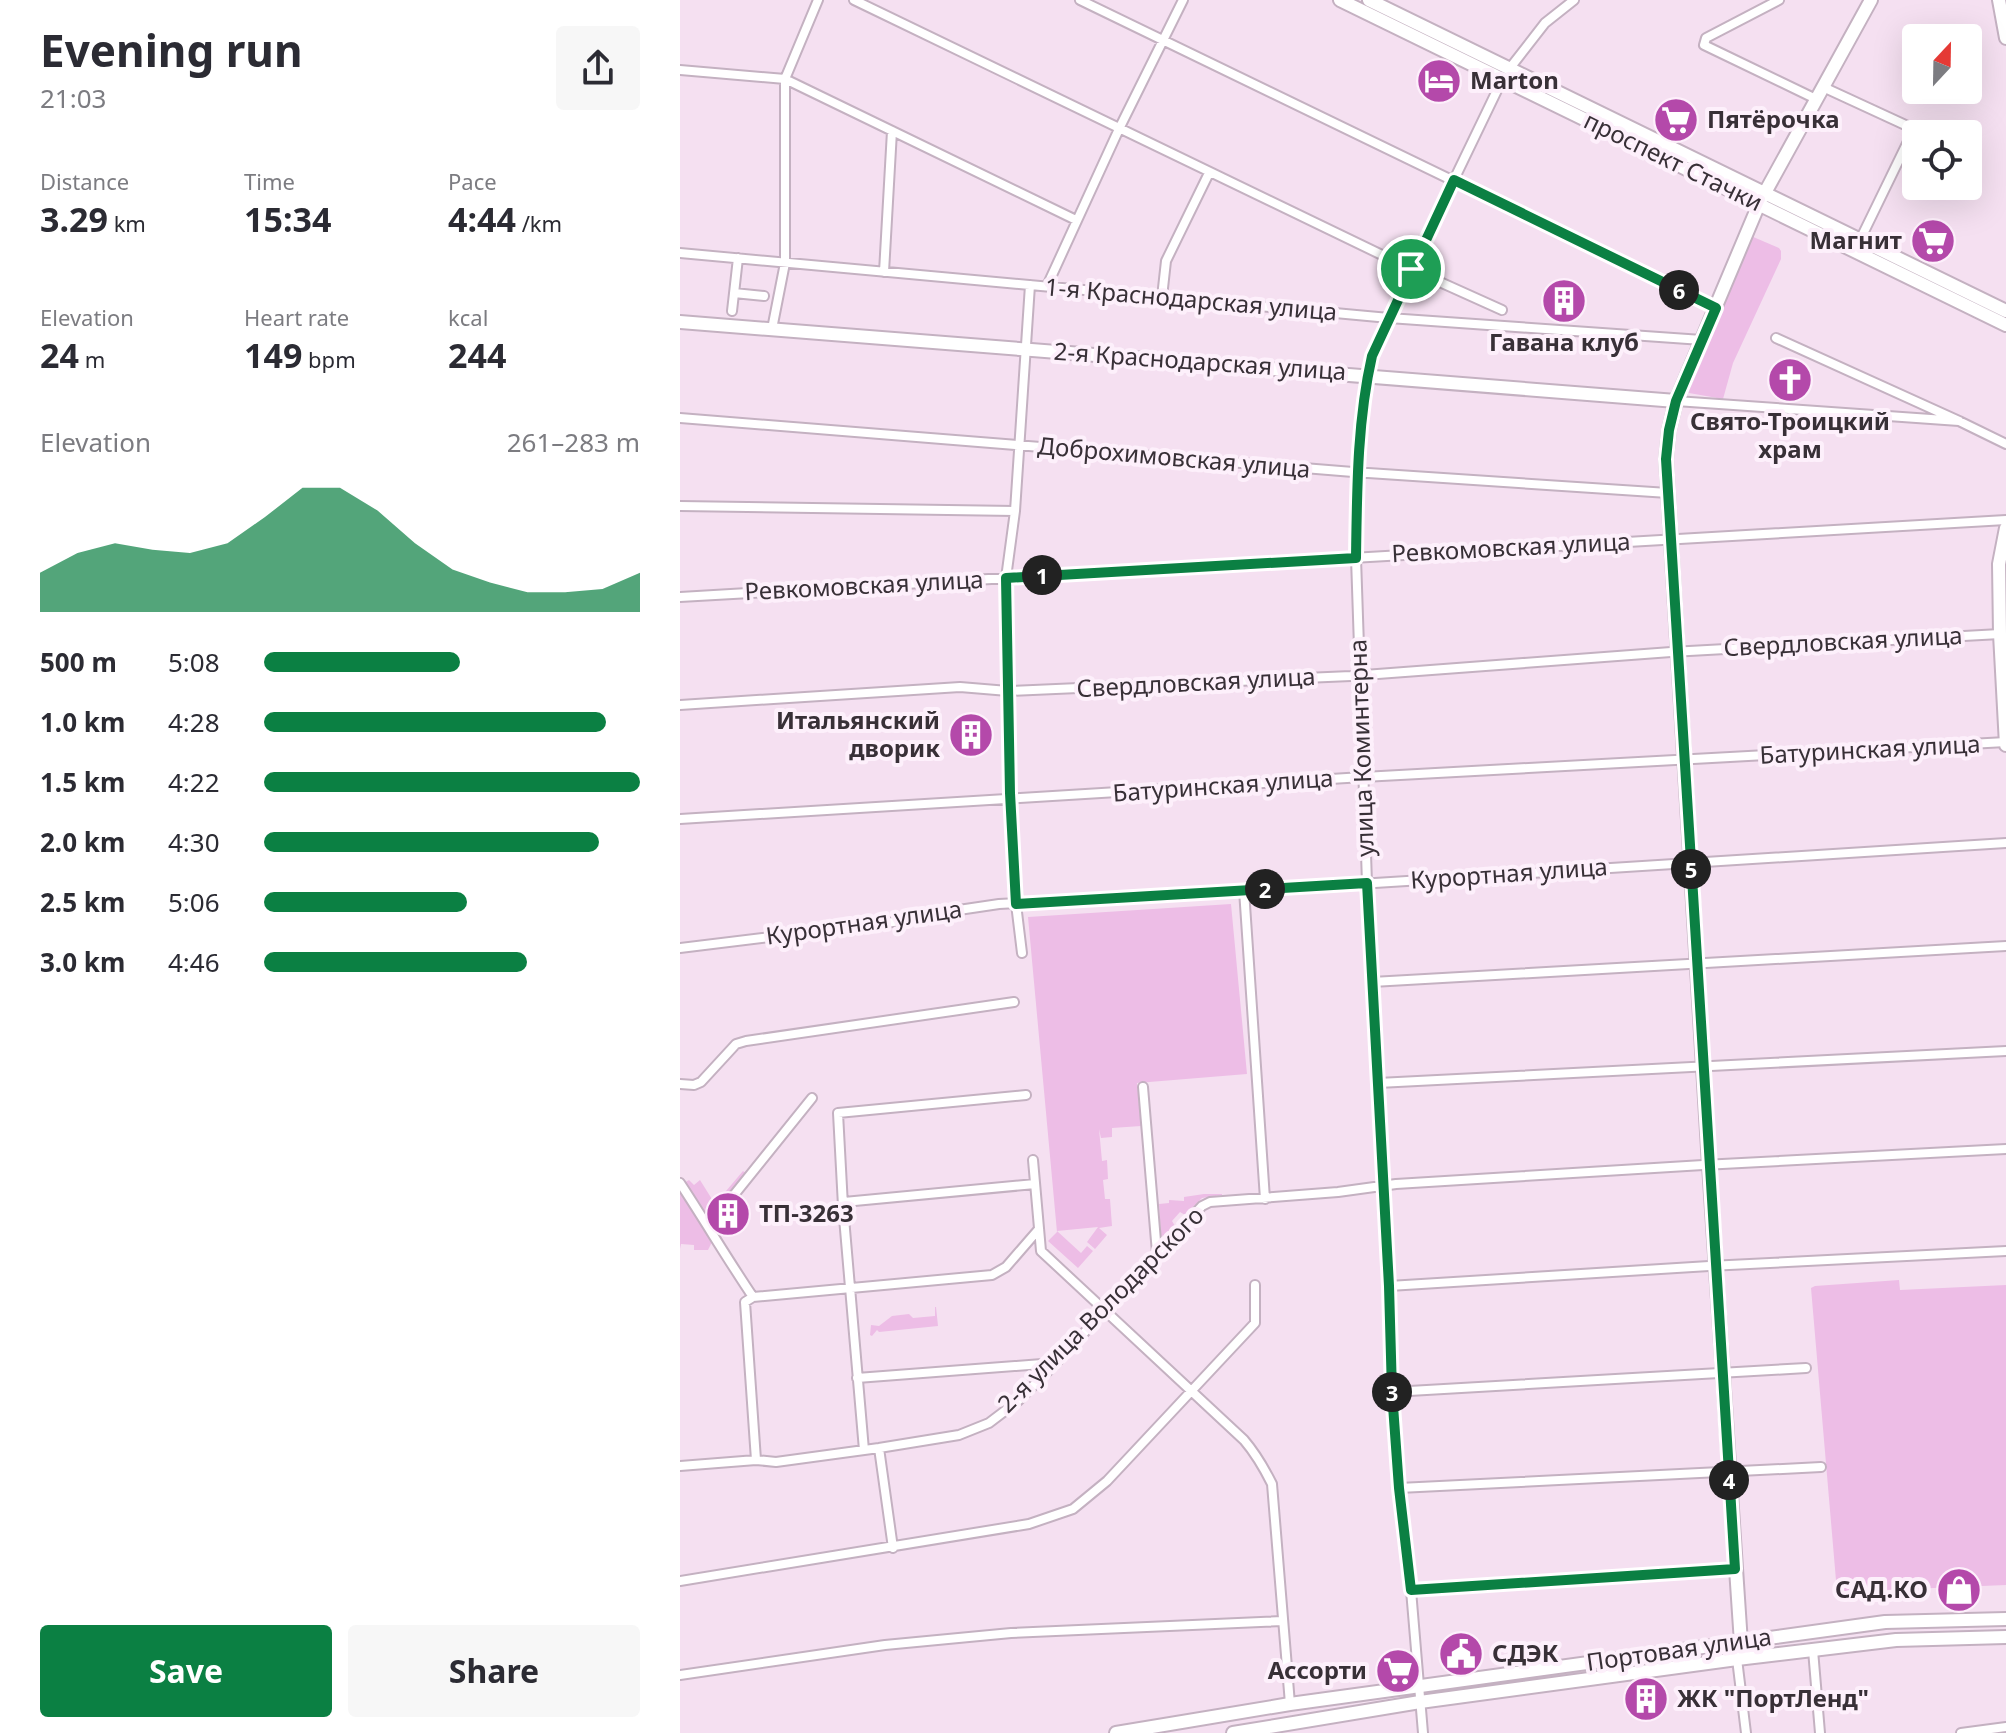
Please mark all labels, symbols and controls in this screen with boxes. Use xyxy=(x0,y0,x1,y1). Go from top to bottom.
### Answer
text: Evening run xyxy=(40,20,303,80)
north arrow xyxy=(1902,24,1982,104)
map controls xyxy=(1902,24,1982,200)
button: share xyxy=(556,26,640,110)
hotel icon: Marton xyxy=(1415,57,1463,105)
place label: Marton xyxy=(1470,63,1559,96)
text: 21:03 xyxy=(40,80,106,116)
supermarket icon: Пятёрочка xyxy=(1652,96,1700,144)
place label: Пятёрочка xyxy=(1707,102,1840,135)
street label: проспект Стачки xyxy=(1579,103,1768,218)
button: locate xyxy=(1902,120,1982,200)
text: Distance xyxy=(40,166,129,196)
text: Time xyxy=(244,166,295,196)
text: Pace xyxy=(448,166,497,196)
text: 3.29 xyxy=(40,196,108,242)
text: 15:34 xyxy=(244,196,331,242)
text: 4:44 xyxy=(448,196,516,242)
text: km xyxy=(108,208,146,238)
text: /km xyxy=(516,208,562,238)
supermarket icon: Магнит xyxy=(1909,217,1957,265)
place label: Магнит xyxy=(1810,223,1902,256)
pin xyxy=(1377,235,1445,303)
icon: arrive xyxy=(1389,247,1433,291)
street label: 1-я Краснодарская улица xyxy=(1044,269,1339,328)
pin: 6 xyxy=(1659,270,1699,310)
text: 6 xyxy=(1673,275,1685,305)
building icon: Гавана клуб xyxy=(1540,277,1588,325)
text: Elevation xyxy=(40,302,134,332)
text: Heart rate xyxy=(244,302,349,332)
text: kcal xyxy=(448,302,488,332)
place label: Гавана клуб xyxy=(1489,325,1639,358)
text: 24 xyxy=(40,332,79,378)
text: 149 xyxy=(244,332,302,378)
text: 244 xyxy=(448,332,506,378)
street label: 2-я Краснодарская улица xyxy=(1053,334,1347,387)
text: m xyxy=(79,344,105,374)
text: bpm xyxy=(302,344,356,374)
church icon: Свято-Троицкий храм xyxy=(1766,356,1814,404)
place label: Свято-Троицкий храм xyxy=(1690,404,1890,465)
text: Elevation xyxy=(40,424,151,460)
text: 261–283 m xyxy=(507,424,640,460)
street label: Доброхимовская улица xyxy=(1037,428,1312,485)
street label: Ревкомовская улица xyxy=(1391,524,1631,569)
pin: 1 xyxy=(1022,555,1062,595)
text: 1 xyxy=(1036,560,1048,590)
street label: Ревкомовская улица xyxy=(744,562,984,607)
street label: Свердловская улица xyxy=(1723,618,1963,663)
street label: улица Коминтерна xyxy=(1340,639,1381,858)
text: 500 m xyxy=(40,644,117,680)
text: 5:08 xyxy=(168,644,220,680)
street label: Свердловская улица xyxy=(1076,659,1316,704)
place label: Итальянский дворик xyxy=(776,703,940,764)
text: 1.0 km xyxy=(40,704,125,740)
text: 4:28 xyxy=(168,704,220,740)
building icon: Итальянский дворик xyxy=(947,711,995,759)
street label: Батуринская улица xyxy=(1759,726,1981,771)
street label: Батуринская улица xyxy=(1112,760,1334,809)
text: 1.5 km xyxy=(40,764,125,800)
text: 4:22 xyxy=(168,764,220,800)
text: 2.0 km xyxy=(40,824,125,860)
text: 4:30 xyxy=(168,824,220,860)
street label: Курортная улица xyxy=(1409,849,1609,896)
pin: 5 xyxy=(1671,849,1711,889)
text: 5 xyxy=(1685,854,1697,884)
pin: 2 xyxy=(1245,869,1285,909)
text: 2 xyxy=(1259,874,1271,904)
text: 2.5 km xyxy=(40,884,125,920)
text: 5:06 xyxy=(168,884,220,920)
street label: Курортная улица xyxy=(764,891,964,952)
text: 3.0 km xyxy=(40,944,125,980)
text: 4:46 xyxy=(168,944,220,980)
building icon: ТП-3263 xyxy=(704,1190,752,1238)
place label: ТП-3263 xyxy=(759,1196,854,1229)
street label: 2-я улица Володарского xyxy=(990,1199,1210,1419)
pin: 3 xyxy=(1372,1372,1412,1412)
text: 3 xyxy=(1386,1377,1398,1407)
pin: 4 xyxy=(1709,1460,1749,1500)
text: 4 xyxy=(1723,1465,1735,1495)
shop icon: САД.КО xyxy=(1935,1566,1983,1614)
place label: САД.КО xyxy=(1835,1572,1928,1605)
street label: Портовая улица xyxy=(1584,1619,1773,1678)
button: Save xyxy=(40,1625,332,1717)
button: Share xyxy=(348,1625,640,1717)
public building icon: СДЭК xyxy=(1437,1630,1485,1678)
place label: СДЭК xyxy=(1492,1636,1559,1669)
supermarket icon: Ассорти xyxy=(1374,1647,1422,1695)
place label: Ассорти xyxy=(1268,1653,1367,1686)
building icon: ЖК "ПортЛенд" xyxy=(1622,1675,1670,1723)
place label: ЖК "ПортЛенд" xyxy=(1677,1681,1869,1714)

